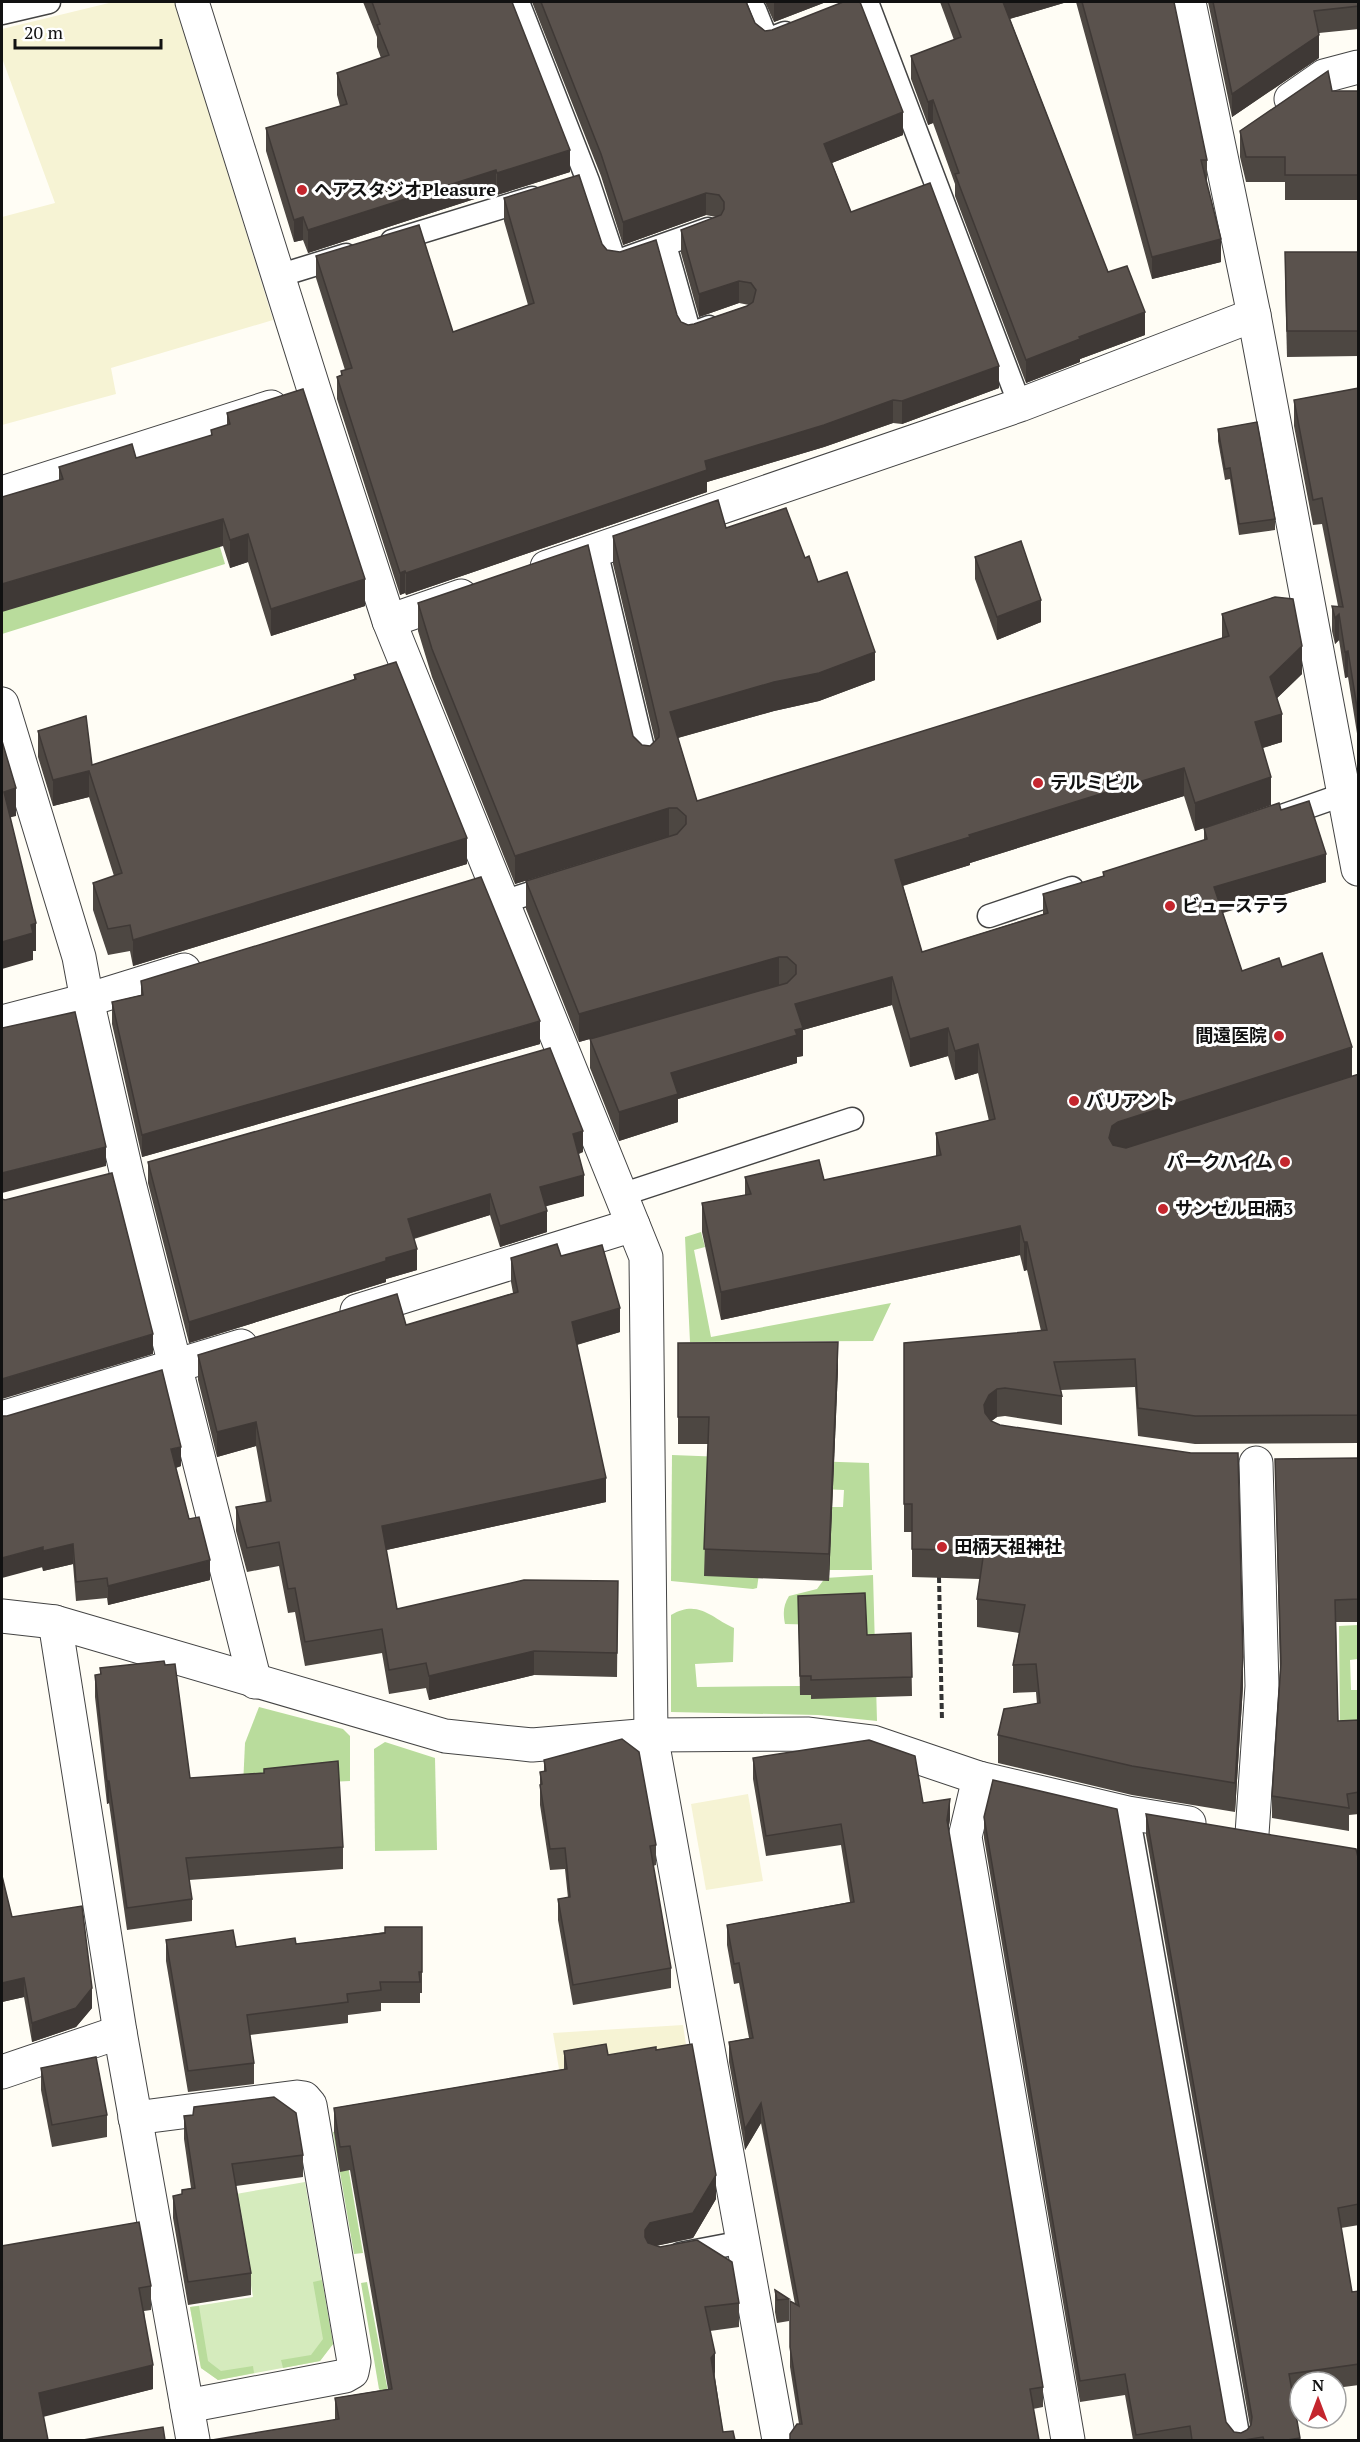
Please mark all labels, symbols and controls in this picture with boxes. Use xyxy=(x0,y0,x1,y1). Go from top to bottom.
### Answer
scale bar xyxy=(15,12,160,50)
text: 20 m xyxy=(24,20,64,44)
place label: ヘアスタジオPleasure xyxy=(314,177,496,201)
marker: ヘアスタジオPleasure xyxy=(295,183,309,197)
place label: テルミビル xyxy=(1050,770,1140,794)
marker: テルミビル xyxy=(1031,776,1045,790)
place label: ビューステラ xyxy=(1182,893,1289,917)
marker: ビューステラ xyxy=(1163,899,1177,913)
place label: 間遠医院 xyxy=(1195,1023,1267,1047)
marker: 間遠医院 xyxy=(1272,1029,1286,1043)
place label: バリアント xyxy=(1086,1088,1175,1112)
marker: バリアント xyxy=(1067,1094,1081,1108)
place label: パークハイム xyxy=(1167,1149,1273,1173)
marker: パークハイム xyxy=(1278,1155,1292,1169)
place label: サンゼル田柄3 xyxy=(1175,1196,1293,1220)
marker: サンゼル田柄3 xyxy=(1156,1202,1170,1216)
place label: 田柄天祖神社 xyxy=(954,1534,1062,1558)
marker: 田柄天祖神社 xyxy=(935,1540,949,1554)
north arrow xyxy=(1288,2370,1348,2430)
text: N xyxy=(1312,2374,1324,2396)

